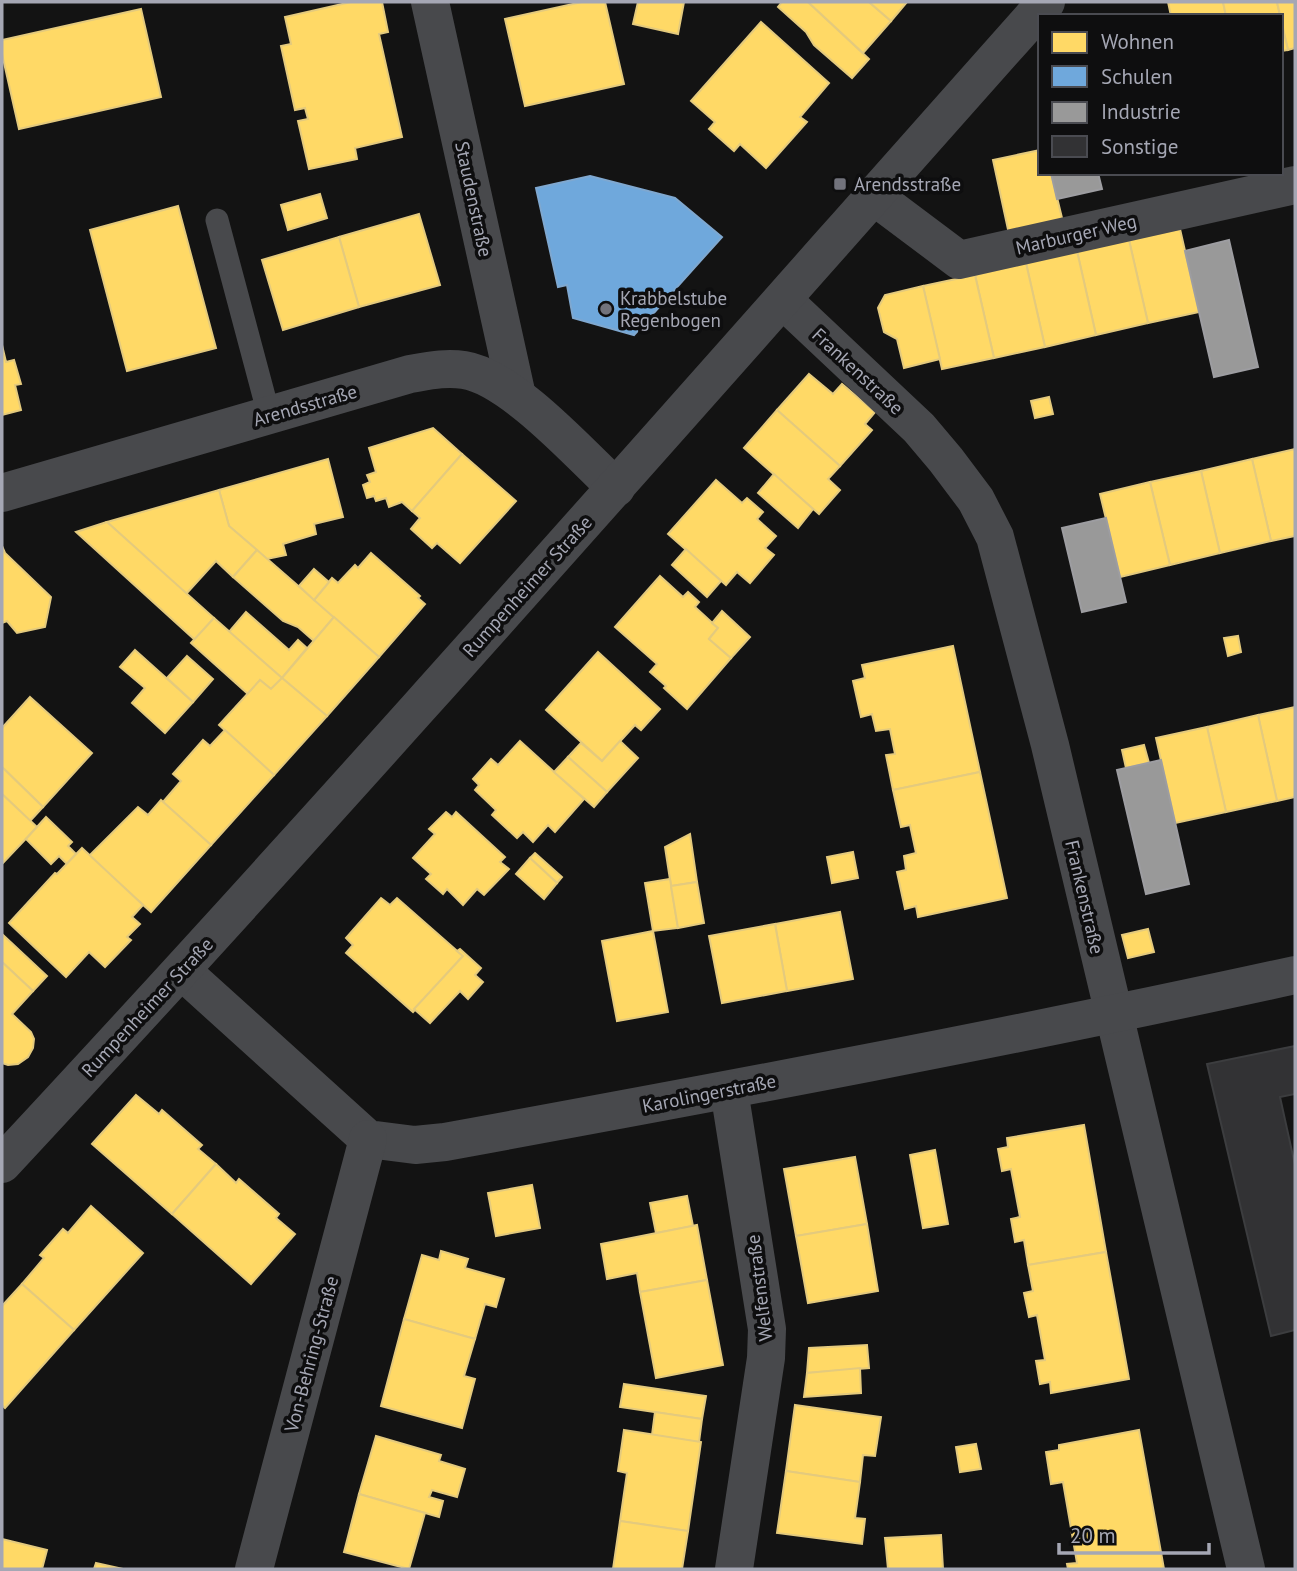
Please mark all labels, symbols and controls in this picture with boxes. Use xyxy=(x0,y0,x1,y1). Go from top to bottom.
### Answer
legend xyxy=(1038,14,1283,175)
text: Wohnen xyxy=(1101,28,1174,55)
text: Schulen xyxy=(1101,63,1173,90)
text: Industrie xyxy=(1101,98,1181,125)
text: Sonstige xyxy=(1101,133,1178,160)
street label: Staudenstraße xyxy=(450,139,498,259)
place label: Arendsstraße xyxy=(854,172,961,196)
marker: Arendsstraße xyxy=(832,176,848,192)
street label: Marburger Weg xyxy=(1013,208,1139,260)
place label: Krabbelstube Regenbogen xyxy=(620,286,727,332)
marker: Krabbelstube Regenbogen xyxy=(598,301,614,317)
street label: Frankenstraße xyxy=(807,323,909,419)
street label: Arendsstraße xyxy=(250,379,360,431)
street label: Rumpenheimer Straße xyxy=(457,510,597,662)
street label: Frankenstraße xyxy=(1060,838,1110,956)
street label: Rumpenheimer Straße xyxy=(76,932,218,1082)
street label: Karolingerstraße xyxy=(640,1068,778,1118)
street label: Welfenstraße xyxy=(741,1233,777,1343)
street label: Von-Behring-Straße xyxy=(278,1273,343,1436)
scale bar xyxy=(1059,1512,1210,1556)
text: 20 m xyxy=(1070,1522,1116,1549)

